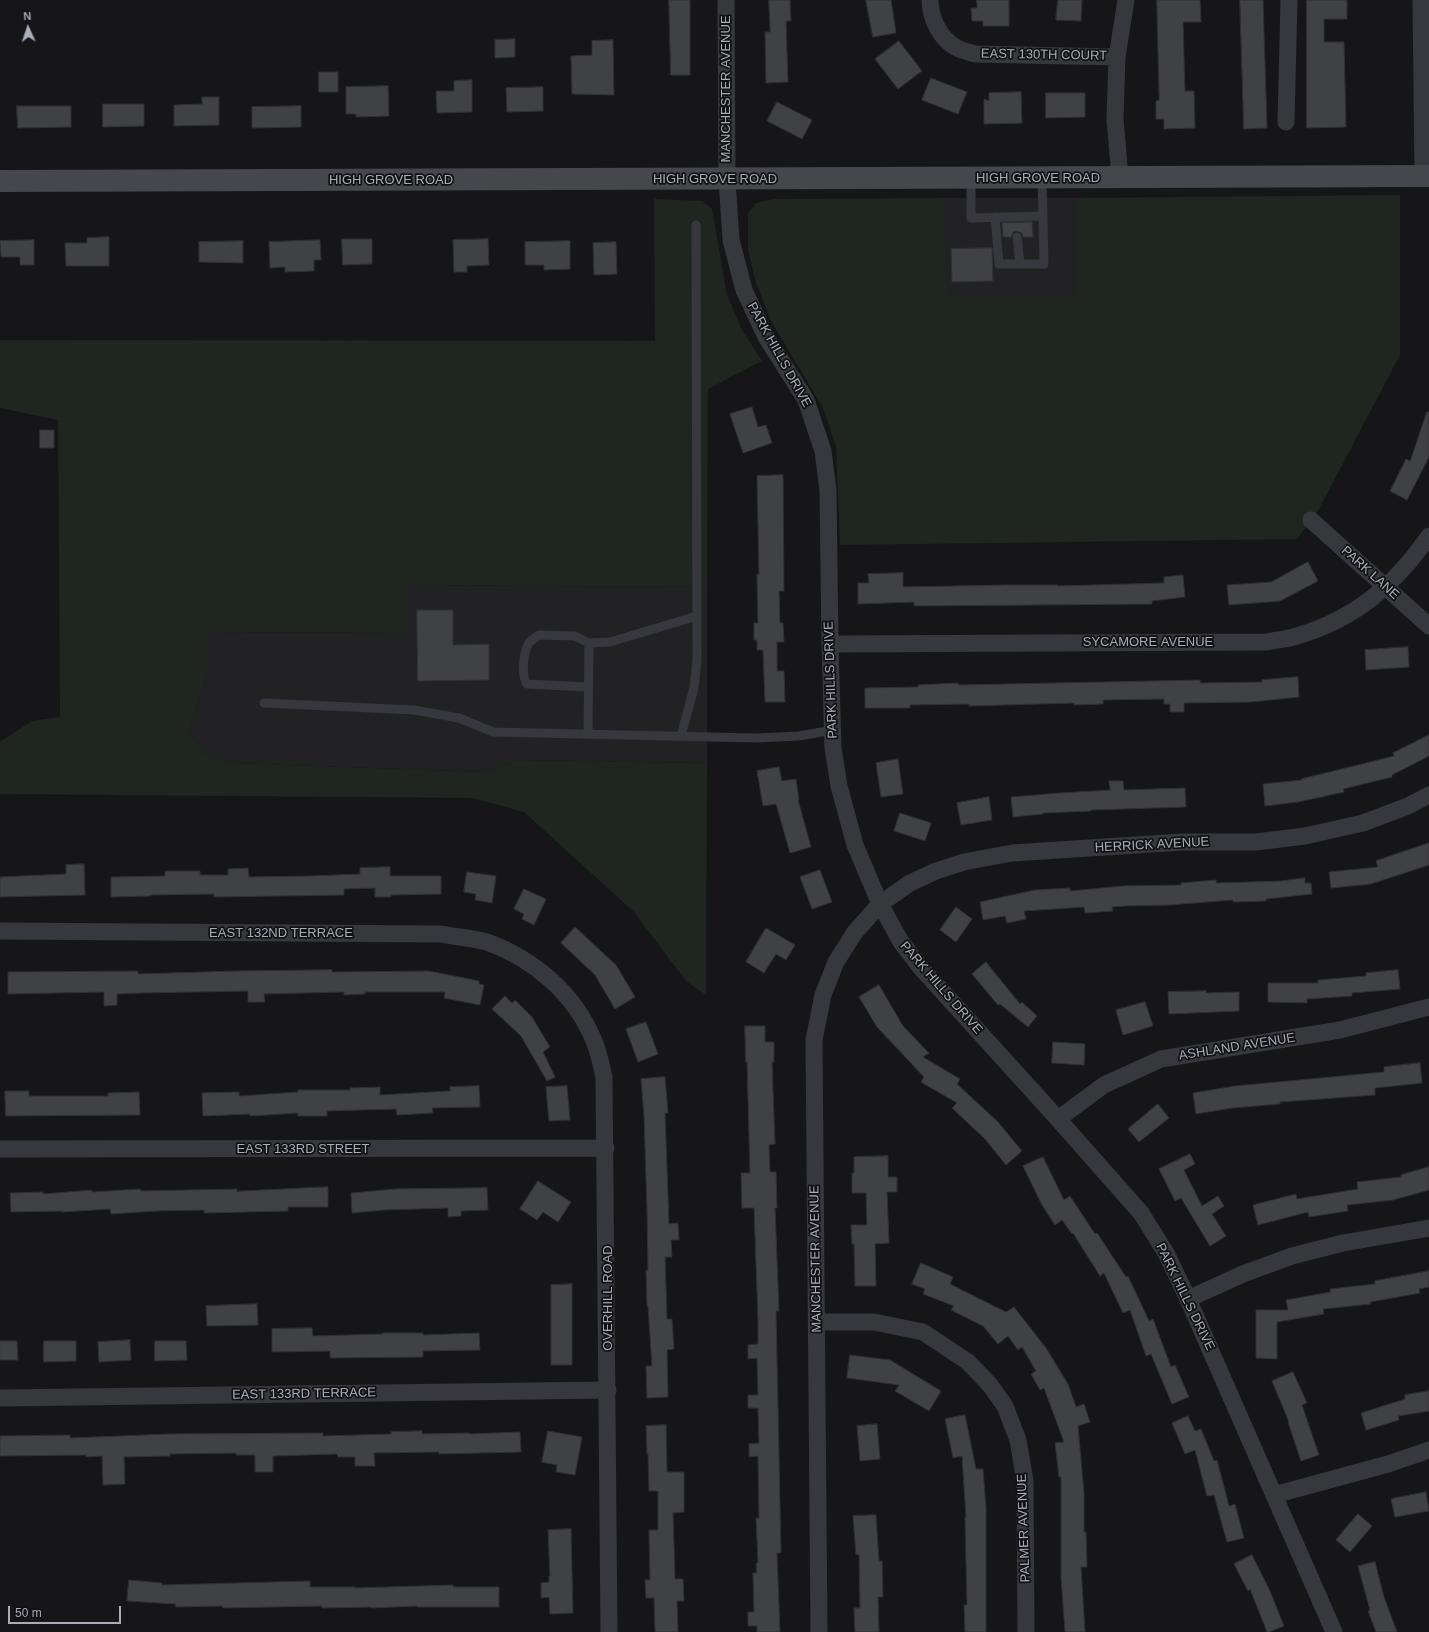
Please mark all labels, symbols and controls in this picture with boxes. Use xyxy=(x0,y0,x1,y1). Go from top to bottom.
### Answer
north arrow xyxy=(8,8,48,48)
text: N xyxy=(23,10,32,22)
street label: MANCHESTER AVENUE xyxy=(718,15,734,163)
street label: EAST 130TH COURT xyxy=(981,46,1107,64)
street label: HIGH GROVE ROAD xyxy=(976,170,1100,186)
street label: HIGH GROVE ROAD xyxy=(653,171,777,187)
street label: HIGH GROVE ROAD xyxy=(329,172,453,188)
street label: PARK HILLS DRIVE xyxy=(744,300,814,410)
street label: PARK LANE xyxy=(1338,543,1402,603)
street label: PARK HILLS DRIVE xyxy=(821,621,841,739)
street label: SYCAMORE AVENUE xyxy=(1083,634,1213,650)
street label: HERRICK AVENUE xyxy=(1094,834,1210,856)
street label: EAST 132ND TERRACE xyxy=(209,925,353,941)
street label: PARK HILLS DRIVE xyxy=(897,939,985,1037)
street label: ASHLAND AVENUE xyxy=(1178,1030,1296,1064)
street label: EAST 133RD STREET xyxy=(237,1141,369,1157)
street label: MANCHESTER AVENUE xyxy=(807,1185,825,1333)
street label: PARK HILLS DRIVE xyxy=(1152,1241,1218,1353)
street label: OVERHILL ROAD xyxy=(600,1245,616,1351)
street label: EAST 133RD TERRACE xyxy=(232,1385,376,1403)
street label: PALMER AVENUE xyxy=(1014,1473,1034,1583)
scale bar xyxy=(10,1598,123,1624)
text: 50 m xyxy=(15,1606,42,1620)

